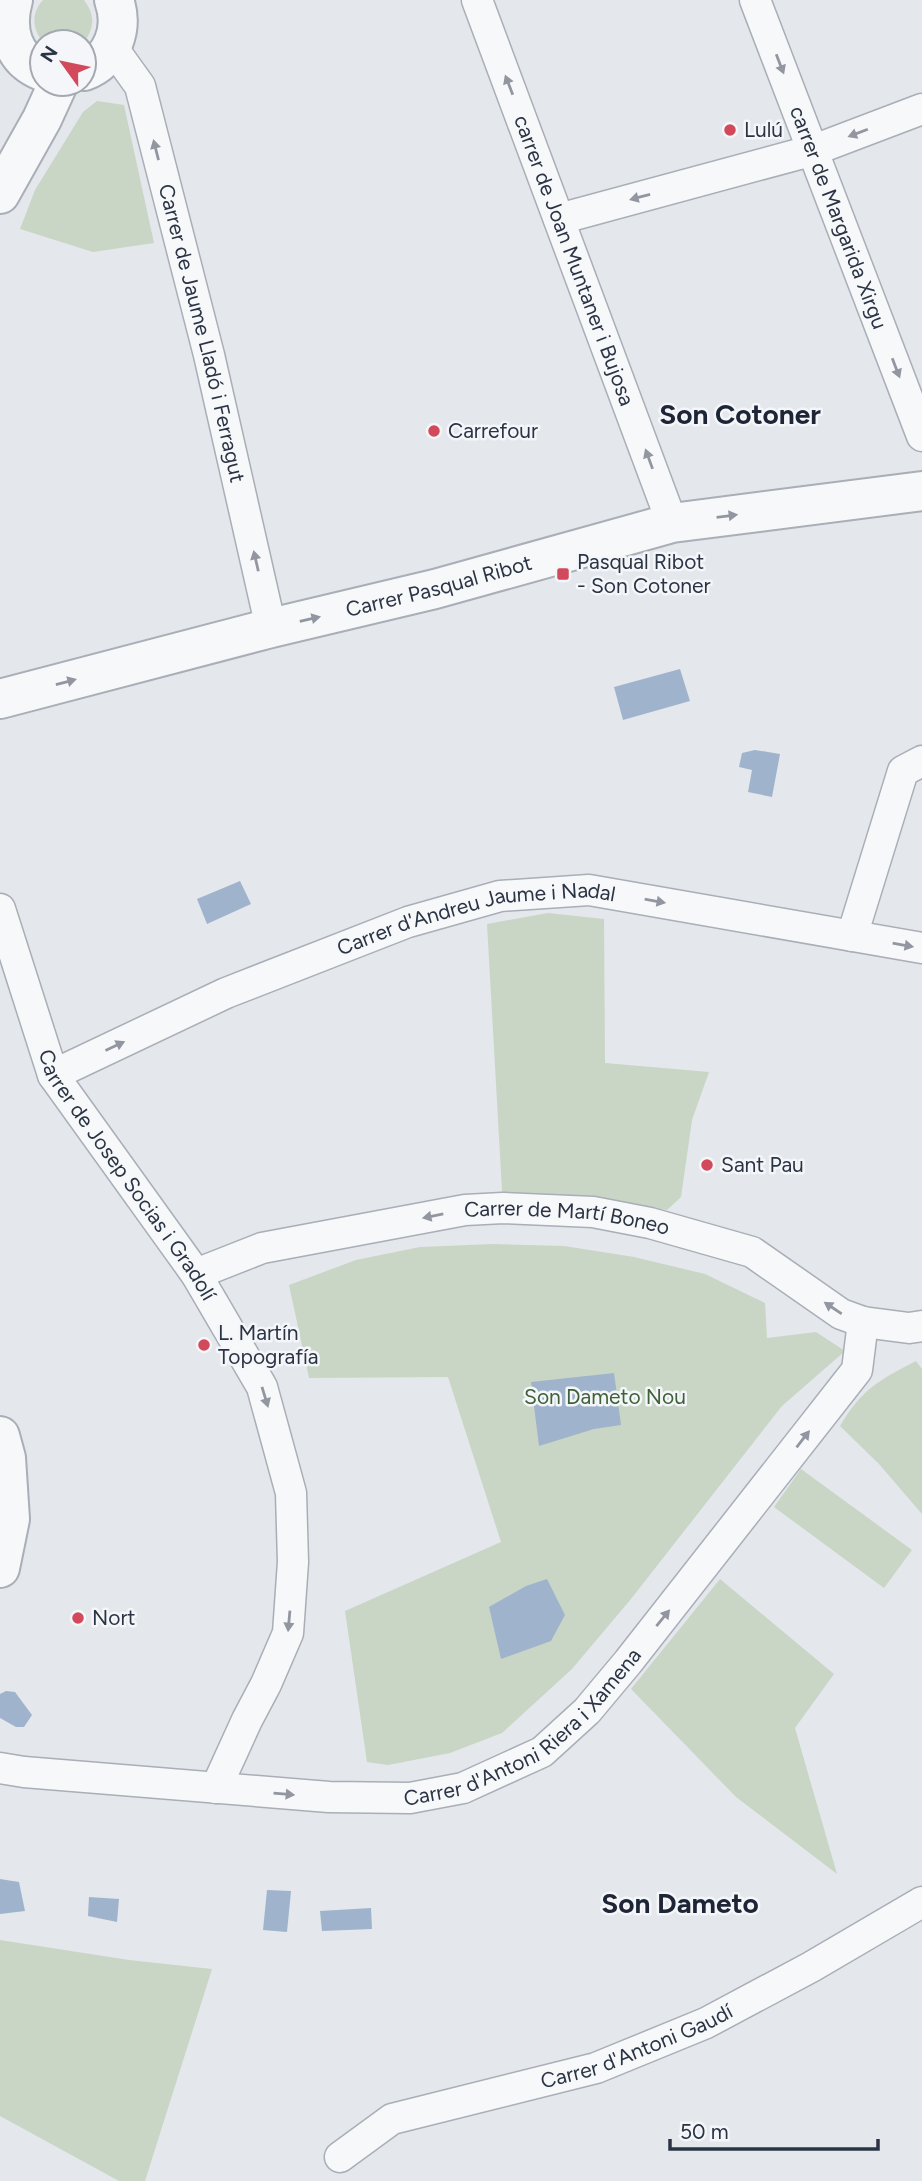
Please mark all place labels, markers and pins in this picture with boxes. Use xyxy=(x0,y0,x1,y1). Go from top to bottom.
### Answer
place label: Lulú xyxy=(744,117,783,142)
marker: Lulú xyxy=(722,122,738,138)
place label: Carrefour xyxy=(448,418,538,443)
marker: Carrefour xyxy=(426,423,442,439)
place label: Pasqual Ribot - Son Cotoner xyxy=(577,549,711,598)
marker: Pasqual Ribot - Son Cotoner xyxy=(555,566,571,582)
place label: Sant Pau xyxy=(721,1152,804,1177)
marker: Sant Pau xyxy=(699,1157,715,1173)
place label: L. Martín Topografía xyxy=(218,1320,319,1369)
marker: L. Martín Topografía xyxy=(196,1337,212,1353)
place label: Nort xyxy=(92,1605,136,1630)
marker: Nort xyxy=(70,1610,86,1626)

